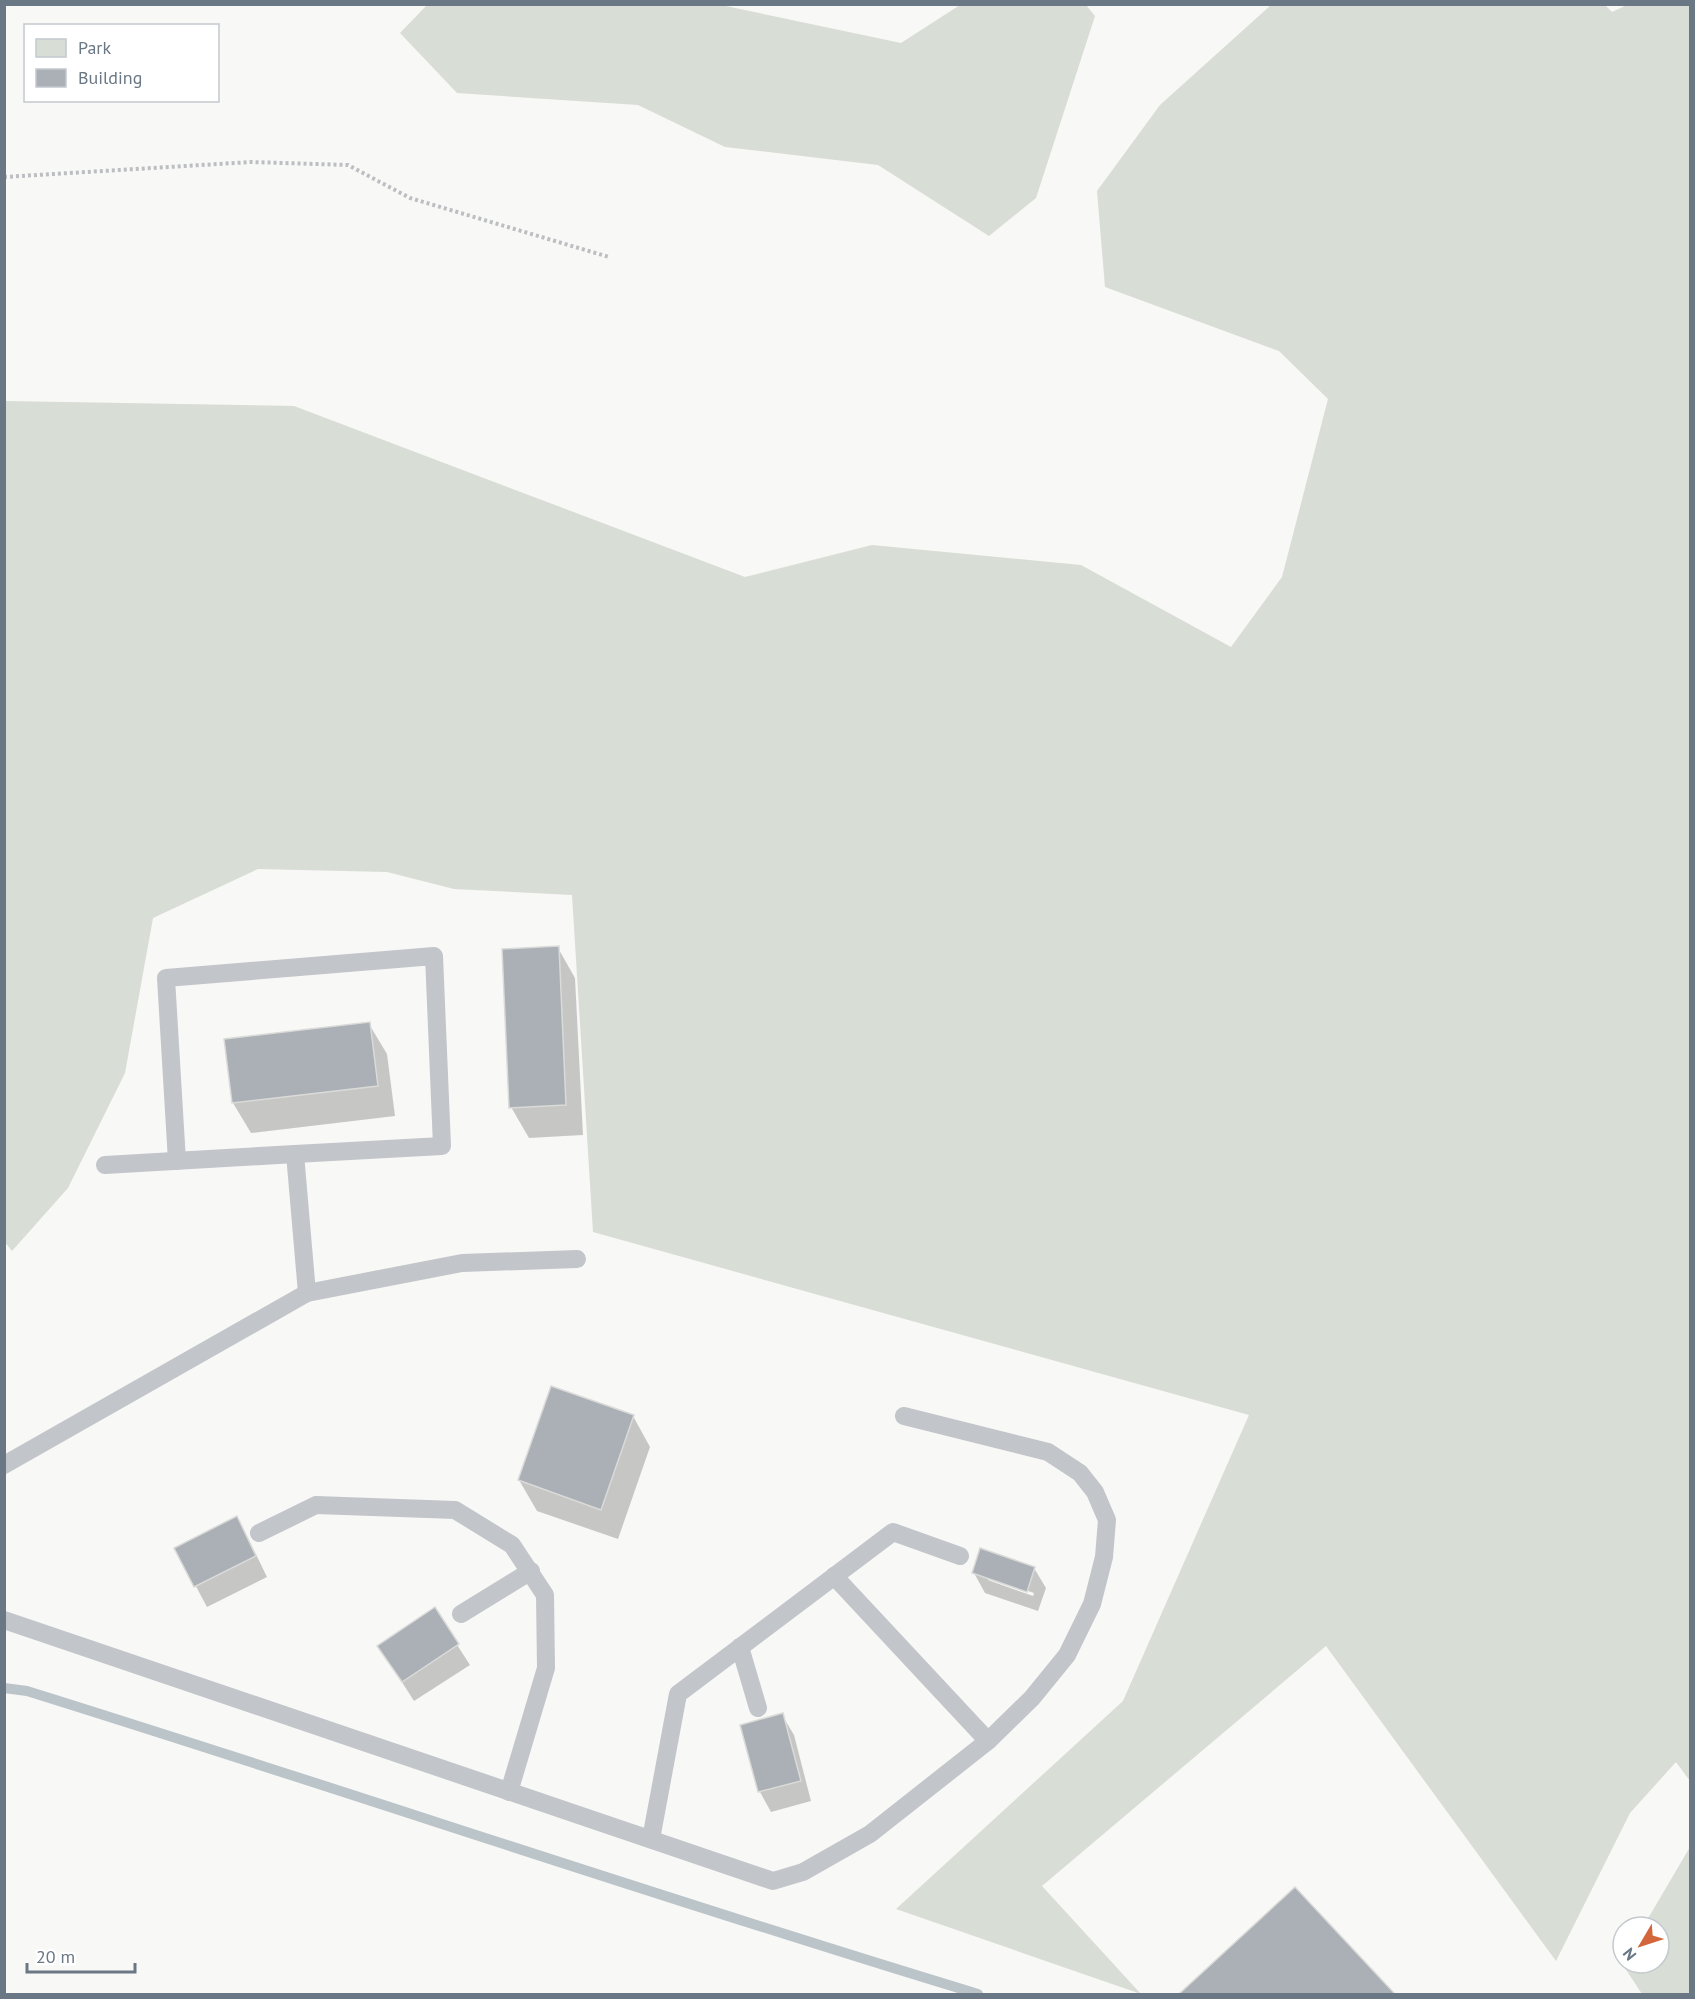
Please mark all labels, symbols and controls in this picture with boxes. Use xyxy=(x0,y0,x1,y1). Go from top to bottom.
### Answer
legend xyxy=(24,24,219,102)
text: Park xyxy=(78,36,111,59)
text: Building xyxy=(78,66,142,89)
north arrow xyxy=(1611,1915,1671,1975)
scale bar xyxy=(27,1936,135,1974)
text: N xyxy=(1618,1944,1640,1965)
text: 20 m xyxy=(36,1945,75,1968)

